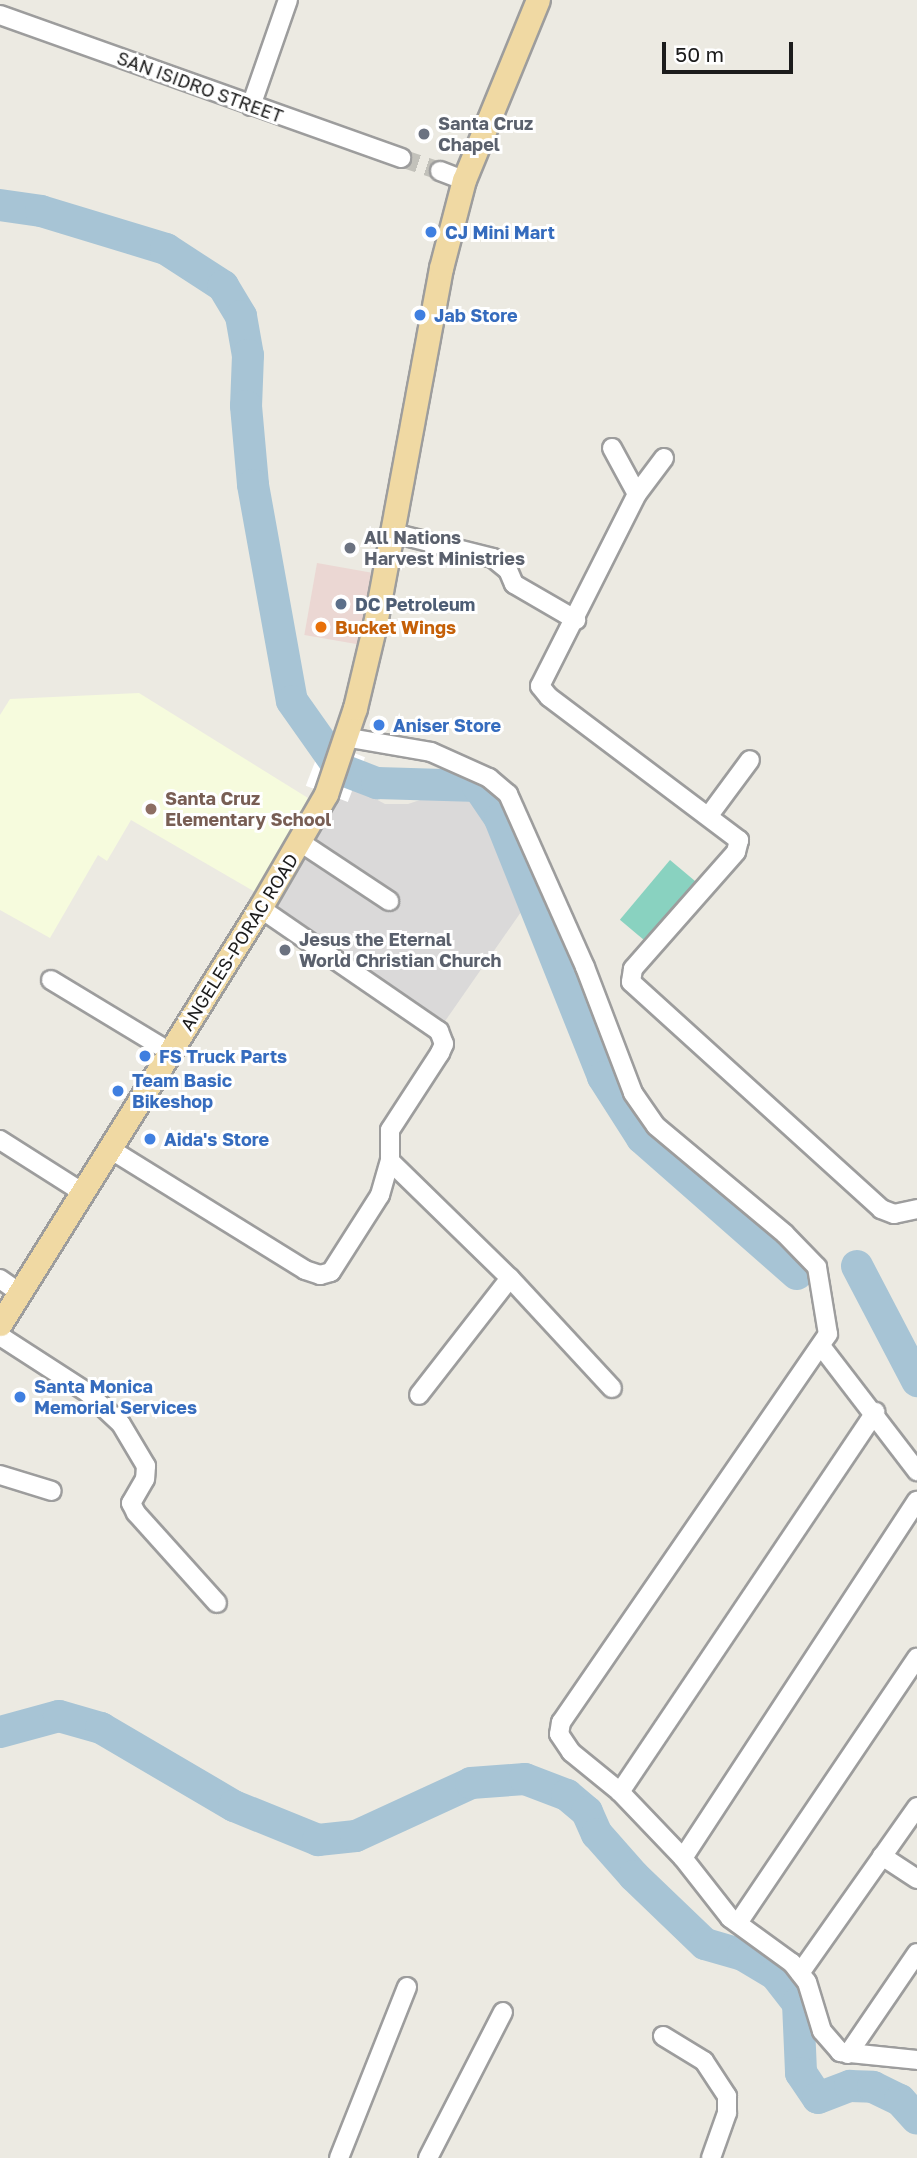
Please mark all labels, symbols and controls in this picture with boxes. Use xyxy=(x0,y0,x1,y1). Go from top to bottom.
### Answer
scale bar xyxy=(665,28,796,72)
text: 50 m xyxy=(675,41,724,67)
street label: SAN ISIDRO STREET xyxy=(114,47,286,127)
place label: Santa Cruz Chapel xyxy=(438,113,533,156)
marker: Santa Cruz Chapel xyxy=(416,126,432,142)
place label: CJ Mini Mart xyxy=(445,221,555,243)
marker: CJ Mini Mart xyxy=(423,224,439,240)
place label: Jab Store xyxy=(434,304,518,326)
marker: Jab Store xyxy=(412,307,428,323)
place label: All Nations Harvest Ministries xyxy=(364,527,525,570)
marker: All Nations Harvest Ministries xyxy=(342,540,358,556)
place label: DC Petroleum xyxy=(355,593,475,615)
marker: DC Petroleum xyxy=(333,596,349,612)
place label: Bucket Wings xyxy=(335,616,456,638)
marker: Bucket Wings xyxy=(313,619,329,635)
place label: Aniser Store xyxy=(393,714,501,736)
marker: Aniser Store xyxy=(371,717,387,733)
place label: Santa Cruz Elementary School xyxy=(165,788,331,830)
marker: Santa Cruz Elementary School xyxy=(143,801,159,817)
street label: ANGELES-PORAC ROAD xyxy=(176,849,302,1035)
place label: Jesus the Eternal World Christian Church xyxy=(299,929,501,972)
marker: Jesus the Eternal World Christian Church xyxy=(277,942,293,958)
place label: FS Truck Parts xyxy=(159,1045,287,1067)
marker: FS Truck Parts xyxy=(137,1048,153,1064)
place label: Team Basic Bikeshop xyxy=(132,1070,232,1112)
marker: Team Basic Bikeshop xyxy=(110,1083,126,1099)
place label: Aida's Store xyxy=(164,1128,269,1150)
marker: Aida's Store xyxy=(142,1131,158,1147)
place label: Santa Monica Memorial Services xyxy=(34,1376,197,1418)
marker: Santa Monica Memorial Services xyxy=(12,1389,28,1405)

